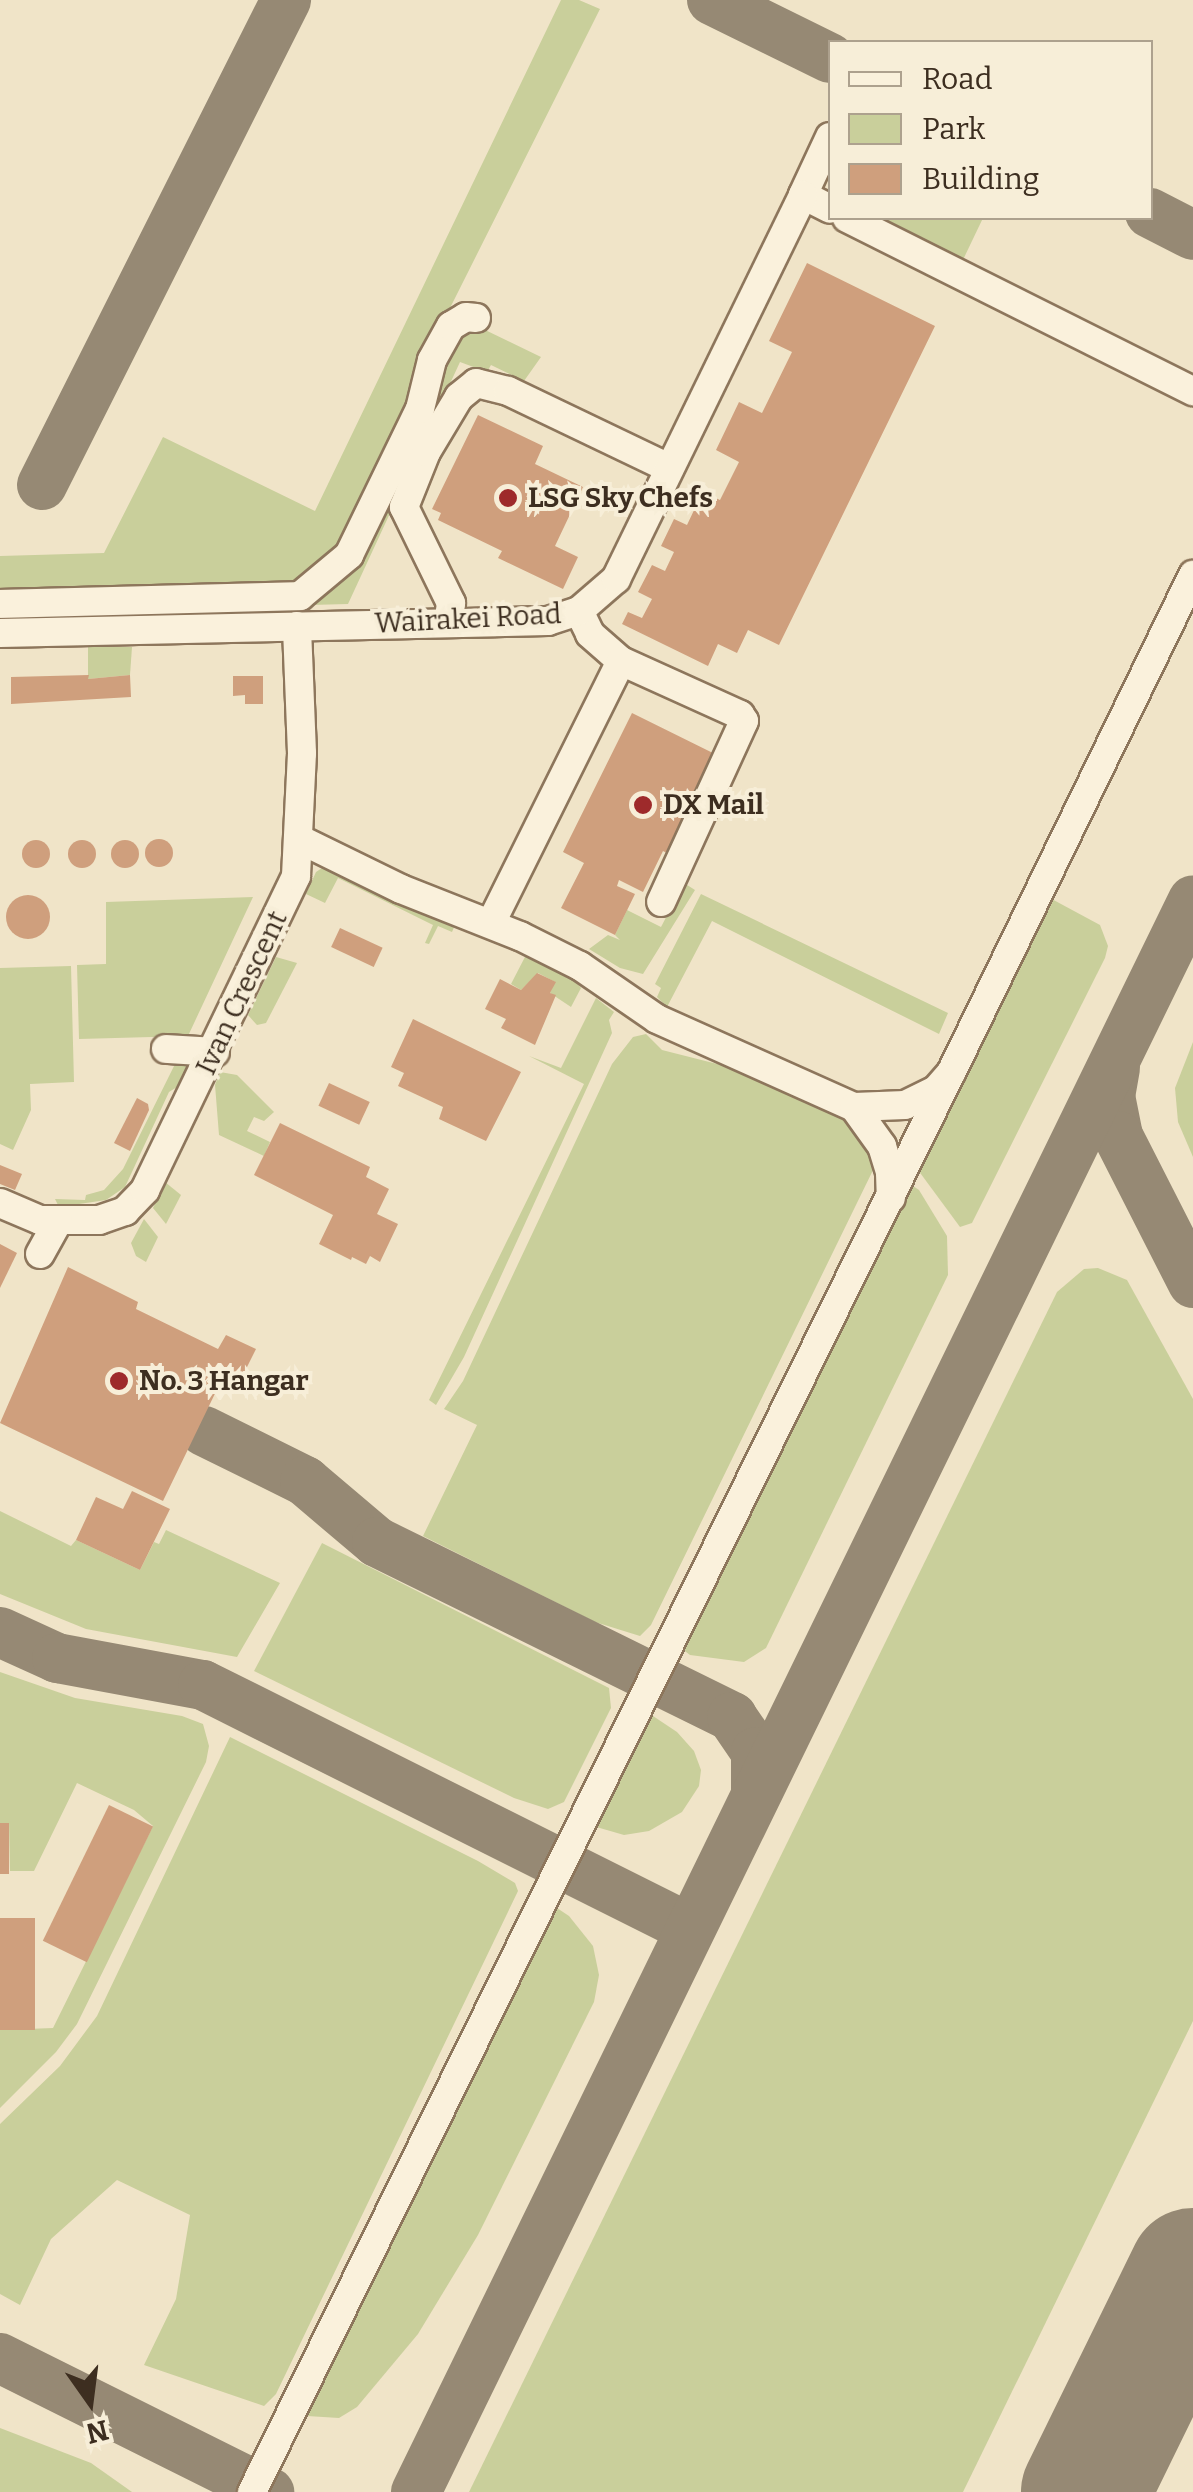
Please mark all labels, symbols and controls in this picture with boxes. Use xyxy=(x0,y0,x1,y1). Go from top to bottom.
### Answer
legend xyxy=(828,40,1153,220)
text: Road xyxy=(922,61,993,97)
text: Park xyxy=(922,111,985,147)
text: Building xyxy=(922,161,1040,197)
place label: LSG Sky Chefs xyxy=(528,481,713,515)
marker: LSG Sky Chefs xyxy=(497,487,519,509)
street label: Wairakei Road xyxy=(374,597,562,641)
place label: DX Mail xyxy=(663,788,764,822)
marker: DX Mail xyxy=(632,794,654,816)
street label: Ivan Crescent xyxy=(189,906,295,1080)
place label: No. 3 Hangar xyxy=(139,1364,309,1398)
marker: No. 3 Hangar xyxy=(108,1370,130,1392)
north arrow xyxy=(40,2352,140,2452)
text: N xyxy=(83,2413,112,2450)

